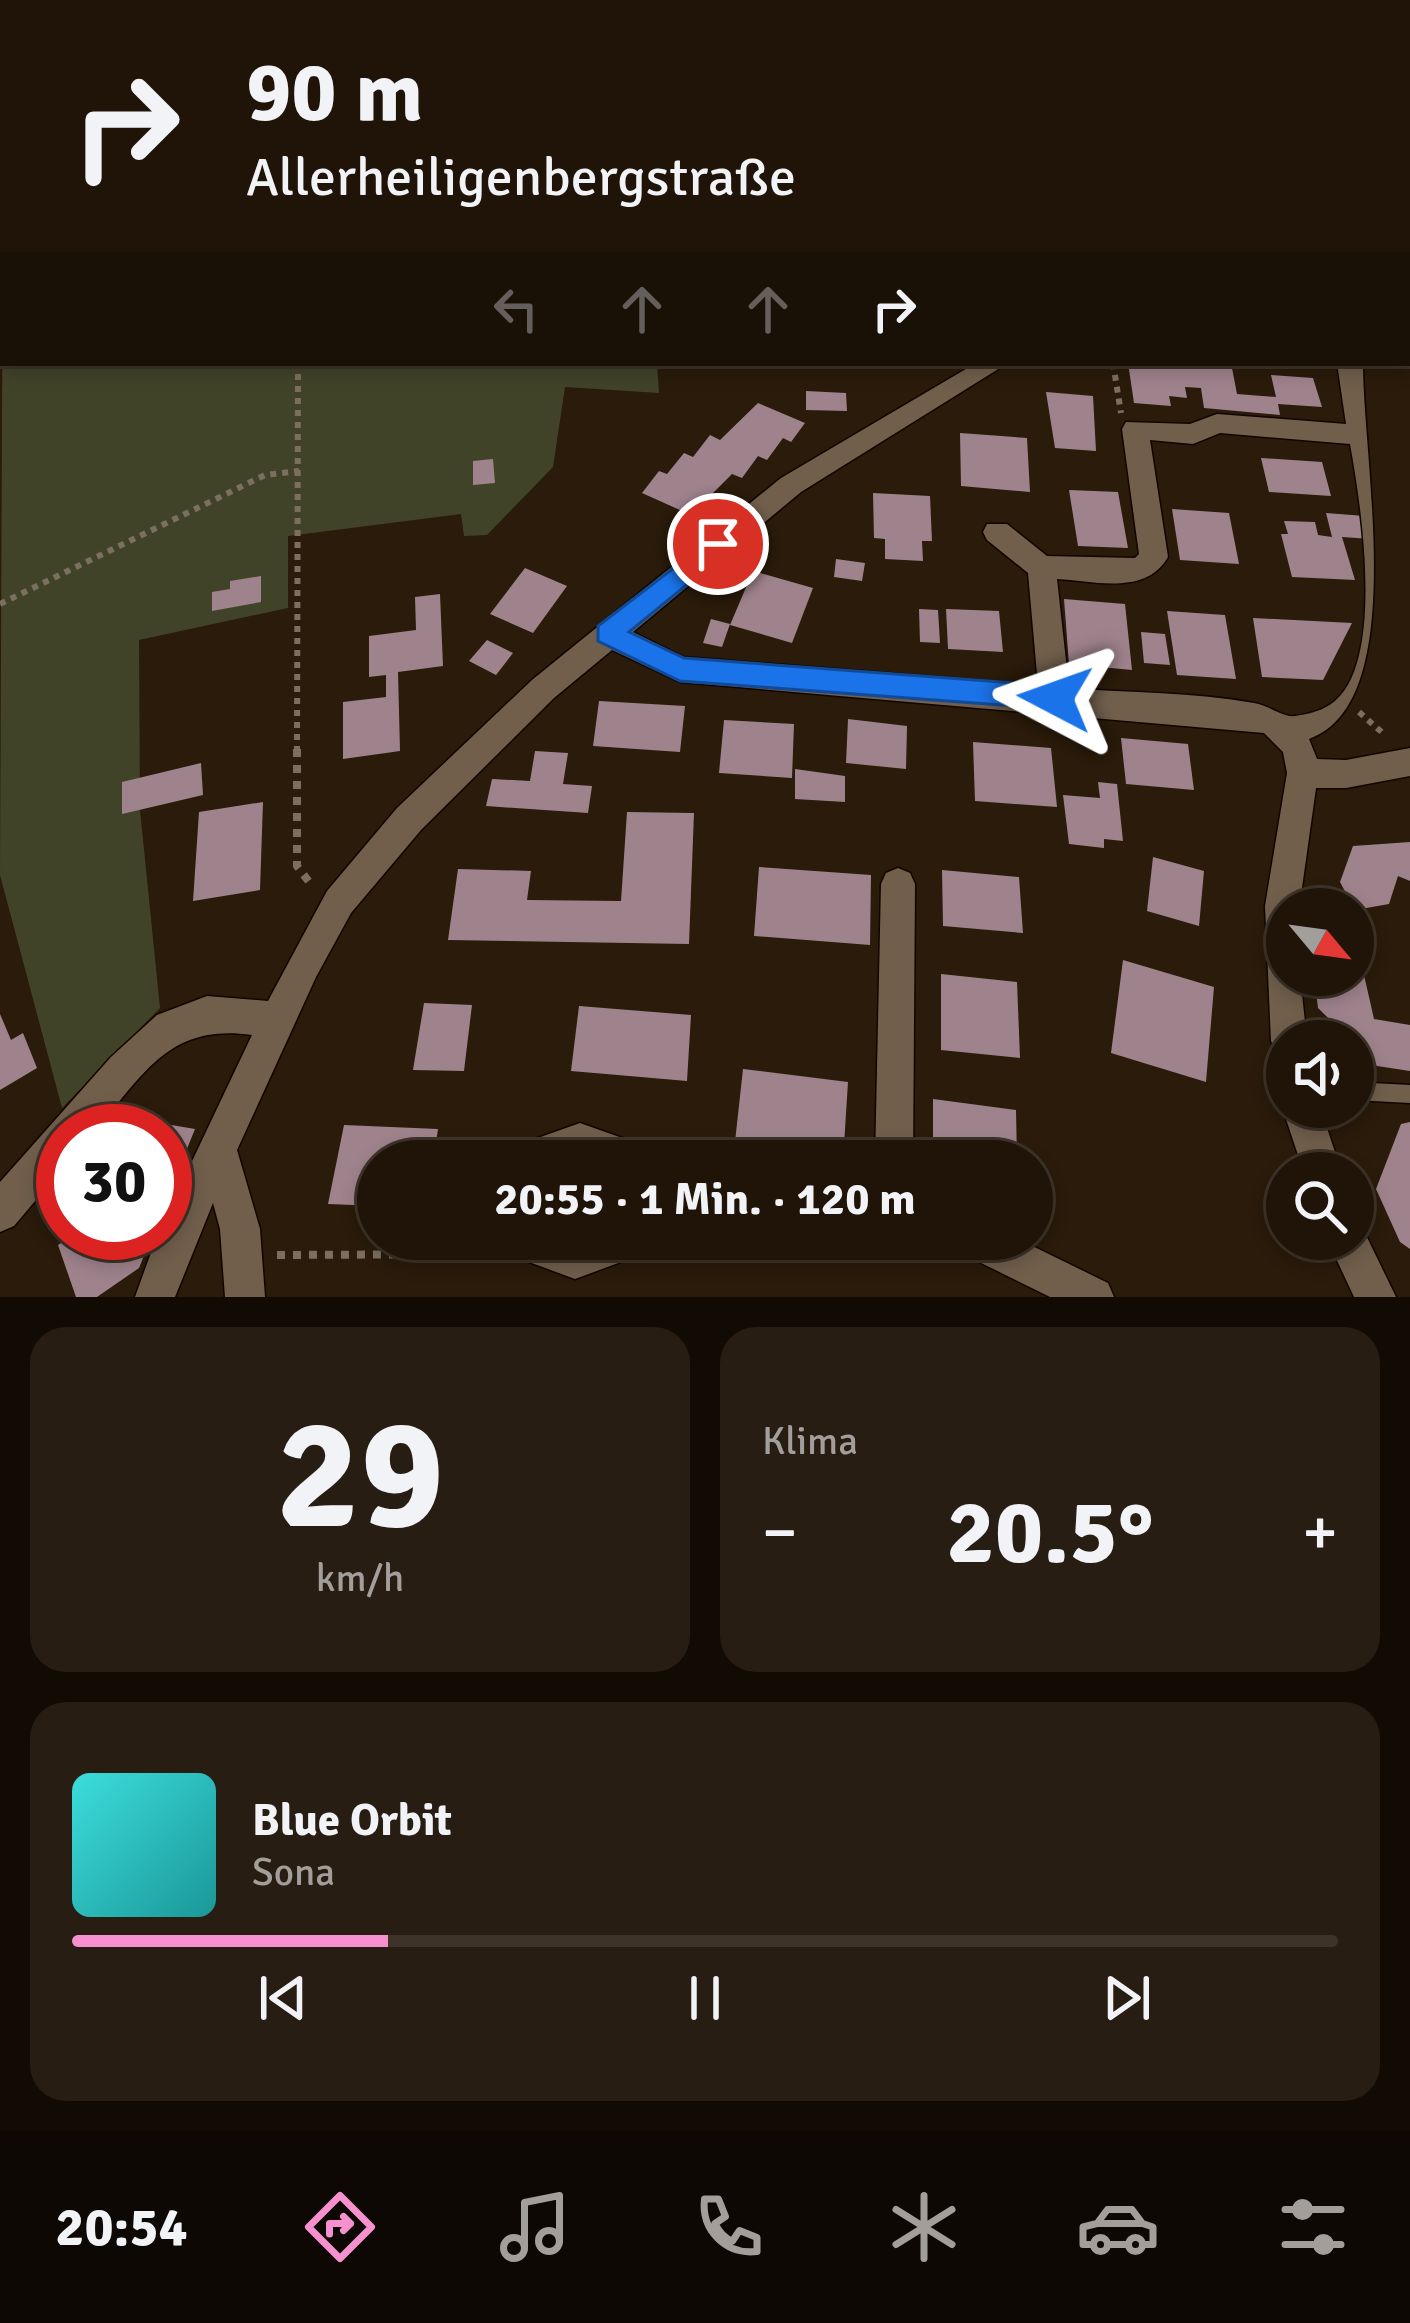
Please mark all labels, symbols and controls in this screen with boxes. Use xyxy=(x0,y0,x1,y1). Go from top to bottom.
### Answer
text: 90 m xyxy=(246,41,423,145)
icon: right xyxy=(48,48,204,204)
text: Allerheiligenbergstraße xyxy=(246,144,796,211)
icon: left xyxy=(483,276,549,342)
icon: ahead xyxy=(609,276,675,342)
icon: ahead xyxy=(735,276,801,342)
icon: right xyxy=(861,276,927,342)
pin xyxy=(667,493,769,595)
icon: arrive xyxy=(685,511,751,577)
position arrow xyxy=(992,635,1118,761)
north arrow xyxy=(1266,888,1374,996)
map controls xyxy=(1266,888,1374,1260)
button: sound xyxy=(1266,1020,1374,1128)
speed limit sign: 30 xyxy=(36,1104,192,1260)
button: search xyxy=(1266,1152,1374,1260)
text: 20:55 · 1 Min. · 120 m xyxy=(494,1172,916,1227)
text: 29 xyxy=(276,1379,444,1572)
text: Klima xyxy=(762,1417,858,1465)
text: 20.5° xyxy=(946,1477,1154,1588)
text: − xyxy=(762,1492,798,1573)
text: + xyxy=(1302,1492,1338,1573)
text: km/h xyxy=(316,1554,404,1602)
text: Blue Orbit xyxy=(252,1793,452,1848)
text: Sona xyxy=(252,1848,335,1896)
icon: previous xyxy=(250,1965,316,2031)
icon: pause xyxy=(672,1965,738,2031)
icon: next xyxy=(1094,1965,1160,2031)
icon: directions xyxy=(298,2185,382,2269)
icon: music xyxy=(493,2185,577,2269)
icon: phone xyxy=(687,2185,771,2269)
icon: climate xyxy=(882,2185,966,2269)
icon: car xyxy=(1076,2185,1160,2269)
icon: filters xyxy=(1271,2185,1355,2269)
text: 20:54 xyxy=(55,2194,188,2261)

